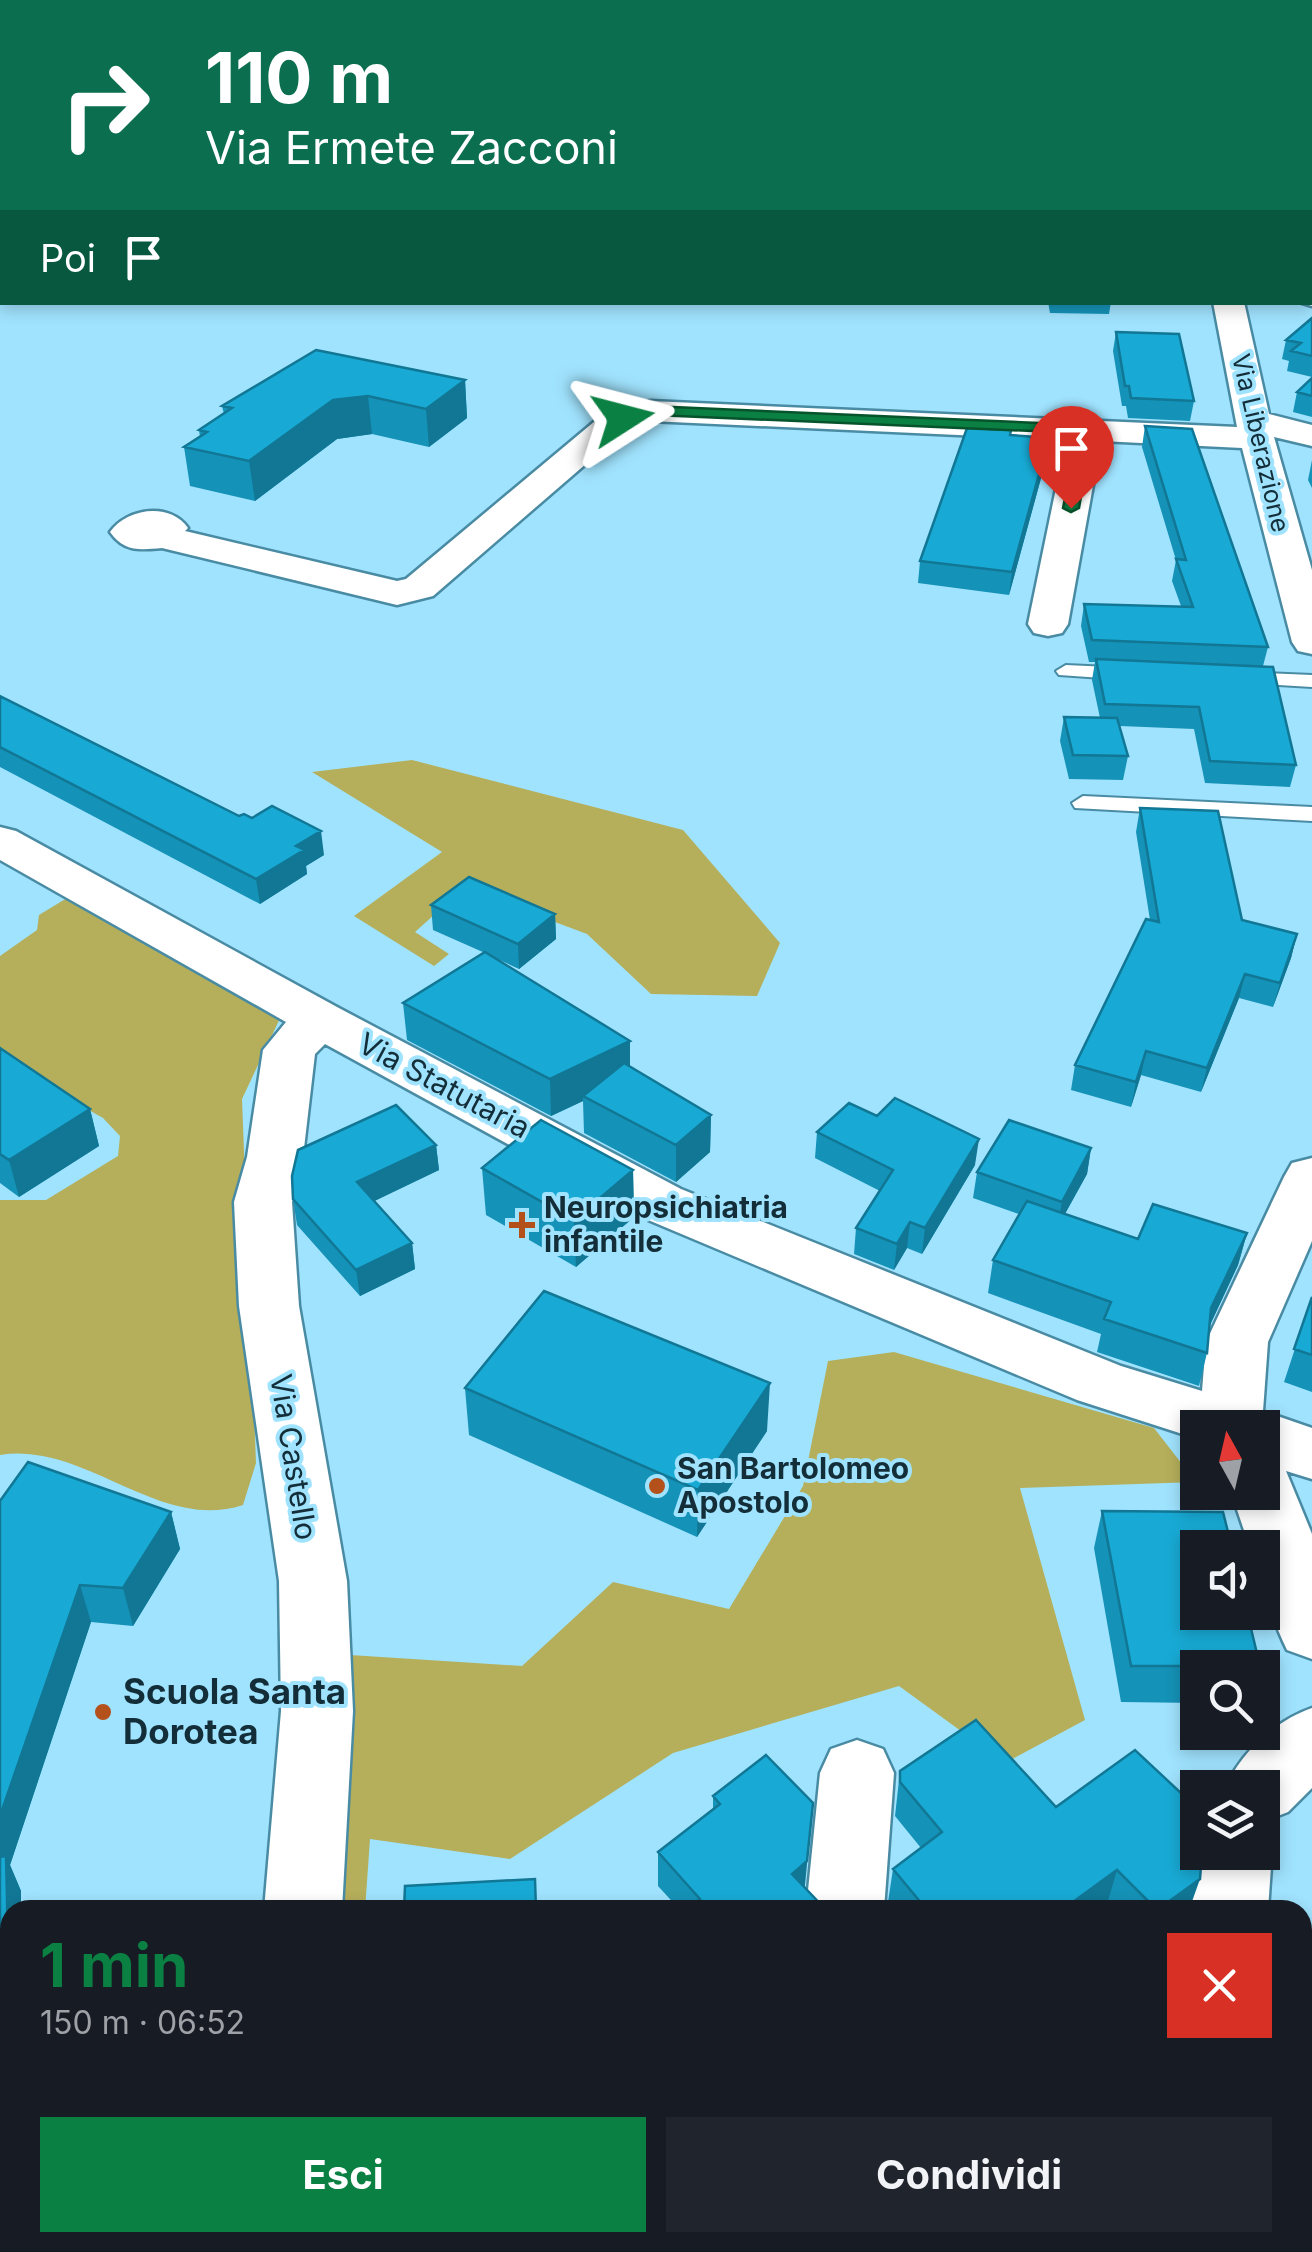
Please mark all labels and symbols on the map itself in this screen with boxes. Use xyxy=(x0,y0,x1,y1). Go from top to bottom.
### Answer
street label: Via Liberazione xyxy=(1226,351,1296,535)
position arrow xyxy=(571,366,675,470)
pin xyxy=(1029,406,1114,509)
street label: Via Statutaria xyxy=(352,1025,537,1146)
place label: Neuropsichiatria infantile xyxy=(544,1189,788,1259)
marker: Neuropsichiatria infantile xyxy=(509,1212,535,1238)
street label: Via Castello xyxy=(263,1371,325,1542)
north arrow xyxy=(1180,1410,1280,1510)
place label: San Bartolomeo Apostolo xyxy=(677,1450,909,1520)
marker: San Bartolomeo Apostolo xyxy=(646,1475,668,1497)
place label: Scuola Santa Dorotea xyxy=(123,1670,346,1752)
marker: Scuola Santa Dorotea xyxy=(92,1701,114,1723)

